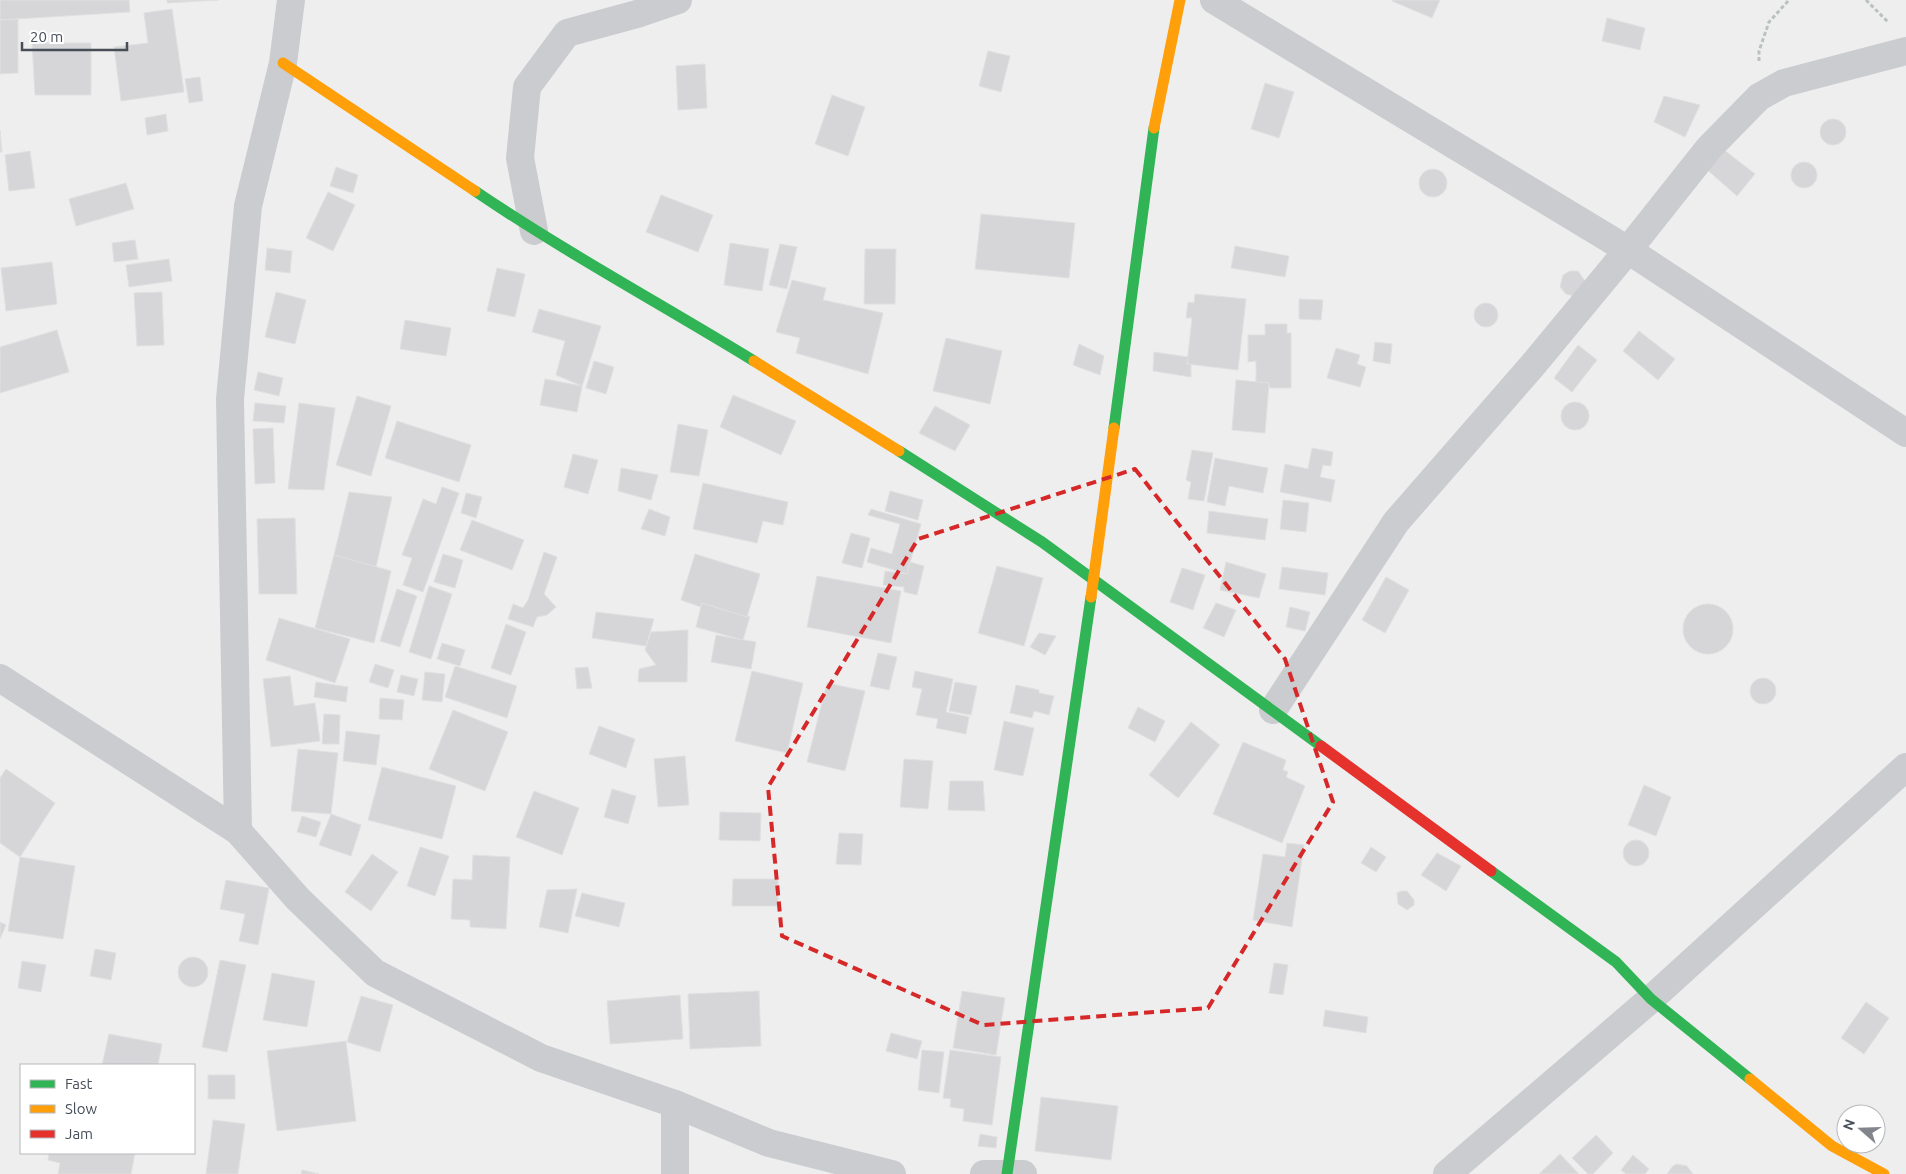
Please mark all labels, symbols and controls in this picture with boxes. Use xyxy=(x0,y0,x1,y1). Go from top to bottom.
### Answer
scale bar xyxy=(22,20,128,52)
text: 20 m xyxy=(30,28,63,45)
legend xyxy=(20,1064,195,1154)
text: Fast xyxy=(65,1075,93,1092)
text: Slow xyxy=(65,1100,98,1117)
north arrow xyxy=(1836,1104,1886,1154)
text: N xyxy=(1839,1117,1858,1132)
text: Jam xyxy=(65,1125,93,1142)

